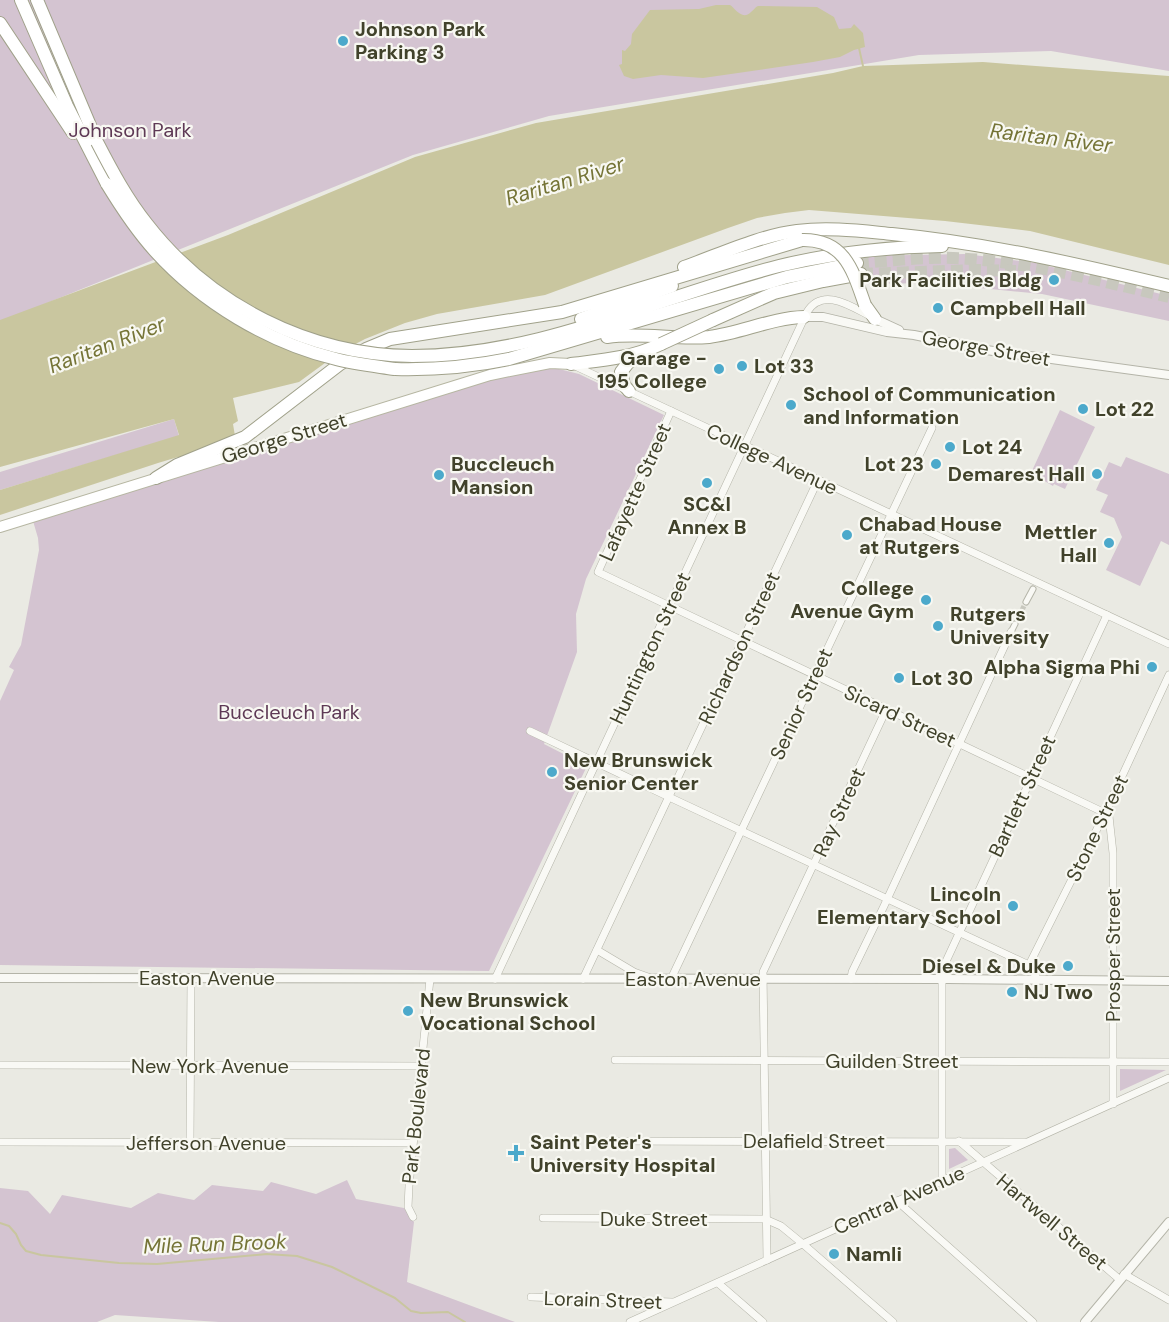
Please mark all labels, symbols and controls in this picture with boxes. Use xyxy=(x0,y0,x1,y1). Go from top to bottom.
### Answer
place label: Johnson Park Parking 3 xyxy=(355,16,486,65)
marker: Johnson Park Parking 3 xyxy=(336,34,350,48)
park label: Johnson Park xyxy=(68,117,192,143)
water label: Raritan River xyxy=(988,117,1115,160)
water label: Raritan River xyxy=(502,149,629,212)
place label: Park Facilities Bldg xyxy=(859,267,1042,293)
marker: Park Facilities Bldg xyxy=(1047,273,1061,287)
place label: Campbell Hall xyxy=(950,295,1086,321)
marker: Campbell Hall xyxy=(931,301,945,315)
water label: Raritan River xyxy=(45,309,171,380)
street label: George Street xyxy=(920,324,1052,372)
place label: Garage - 195 College xyxy=(597,345,707,394)
place label: Lot 33 xyxy=(754,353,814,379)
marker: Lot 33 xyxy=(735,359,749,373)
marker: Garage - 195 College xyxy=(712,362,726,376)
place label: School of Communication and Information xyxy=(803,381,1056,430)
place label: Lot 22 xyxy=(1095,396,1154,422)
marker: School of Communication and Information xyxy=(784,398,798,412)
marker: Lot 22 xyxy=(1076,402,1090,416)
street label: George Street xyxy=(218,407,350,469)
street label: College Avenue xyxy=(702,417,842,501)
street label: Lafayette Street xyxy=(593,419,677,565)
place label: Lot 24 xyxy=(962,434,1022,460)
marker: Lot 24 xyxy=(943,440,957,454)
place label: Buccleuch Mansion xyxy=(451,451,555,500)
place label: Lot 23 xyxy=(865,451,924,477)
marker: Lot 23 xyxy=(929,457,943,471)
place label: Demarest Hall xyxy=(948,461,1085,487)
marker: Demarest Hall xyxy=(1090,467,1104,481)
marker: Buccleuch Mansion xyxy=(432,468,446,482)
marker: SC&I Annex B xyxy=(700,476,714,490)
place label: SC&I Annex B xyxy=(667,491,747,540)
place label: Chabad House at Rutgers xyxy=(859,511,1002,560)
place label: Mettler Hall xyxy=(1025,519,1097,568)
marker: Chabad House at Rutgers xyxy=(840,528,854,542)
marker: Mettler Hall xyxy=(1102,536,1116,550)
street label: Richardson Street xyxy=(692,567,786,728)
street label: Huntington Street xyxy=(603,568,697,728)
place label: College Avenue Gym xyxy=(790,575,914,624)
marker: College Avenue Gym xyxy=(919,593,933,607)
place label: Rutgers University xyxy=(950,601,1049,650)
marker: Rutgers University xyxy=(931,619,945,633)
street label: Senior Street xyxy=(764,644,838,764)
place label: Alpha Sigma Phi xyxy=(984,654,1140,680)
marker: Alpha Sigma Phi xyxy=(1145,660,1159,674)
place label: Lot 30 xyxy=(911,665,973,691)
marker: Lot 30 xyxy=(892,671,906,685)
street label: Sicard Street xyxy=(840,679,960,753)
park label: Buccleuch Park xyxy=(218,699,360,725)
street label: Bartlett Street xyxy=(982,731,1062,861)
place label: New Brunswick Senior Center xyxy=(564,747,713,796)
street label: Ray Street xyxy=(807,763,871,861)
marker: New Brunswick Senior Center xyxy=(545,765,559,779)
street label: Stone Street xyxy=(1060,770,1134,886)
place label: Lincoln Elementary School xyxy=(817,881,1001,930)
street label: Prosper Street xyxy=(1100,888,1126,1022)
marker: Lincoln Elementary School xyxy=(1006,899,1020,913)
place label: Diesel & Duke xyxy=(922,953,1056,979)
marker: Diesel & Duke xyxy=(1061,959,1075,973)
street label: Easton Avenue xyxy=(139,965,275,991)
street label: Easton Avenue xyxy=(625,966,761,992)
place label: NJ Two xyxy=(1024,979,1093,1005)
marker: NJ Two xyxy=(1005,985,1019,999)
place label: New Brunswick Vocational School xyxy=(420,987,596,1036)
marker: New Brunswick Vocational School xyxy=(401,1004,415,1018)
street label: Park Boulevard xyxy=(396,1047,436,1185)
street label: Guilden Street xyxy=(825,1048,959,1074)
street label: New York Avenue xyxy=(131,1053,289,1079)
street label: Delafield Street xyxy=(743,1128,885,1154)
place label: Saint Peter's University Hospital xyxy=(530,1129,716,1178)
street label: Jefferson Avenue xyxy=(126,1130,286,1156)
marker: Saint Peter's University Hospital xyxy=(507,1144,525,1162)
street label: Central Avenue xyxy=(829,1159,969,1241)
street label: Hartwell Street xyxy=(991,1168,1113,1276)
street label: Duke Street xyxy=(600,1206,708,1232)
water label: Mile Run Brook xyxy=(143,1227,288,1260)
place label: Namli xyxy=(846,1241,902,1267)
marker: Namli xyxy=(827,1247,841,1261)
street label: Lorain Street xyxy=(543,1285,663,1315)

